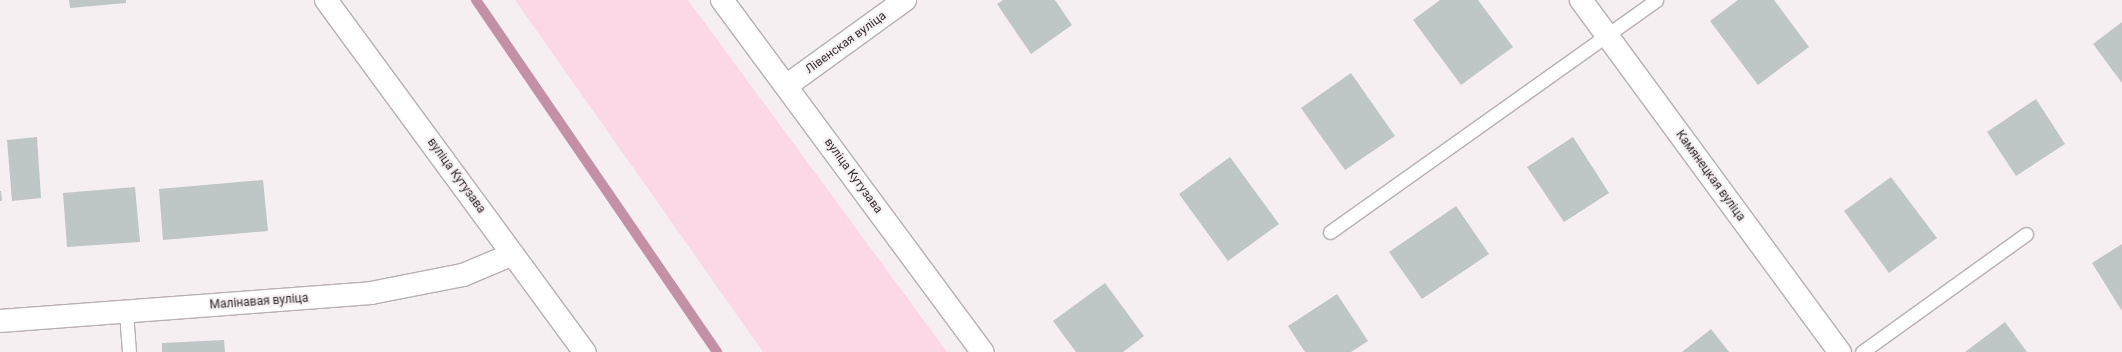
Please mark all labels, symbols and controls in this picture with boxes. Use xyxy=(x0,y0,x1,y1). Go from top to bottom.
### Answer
street label: Лівенская вуліца xyxy=(803,9,889,77)
street label: Камянецкая вуліца xyxy=(1672,128,1748,224)
street label: вуліца Кутузава xyxy=(424,136,488,216)
street label: вуліца Кутузава xyxy=(821,136,885,216)
street label: Малінавая вуліца xyxy=(209,291,309,313)

